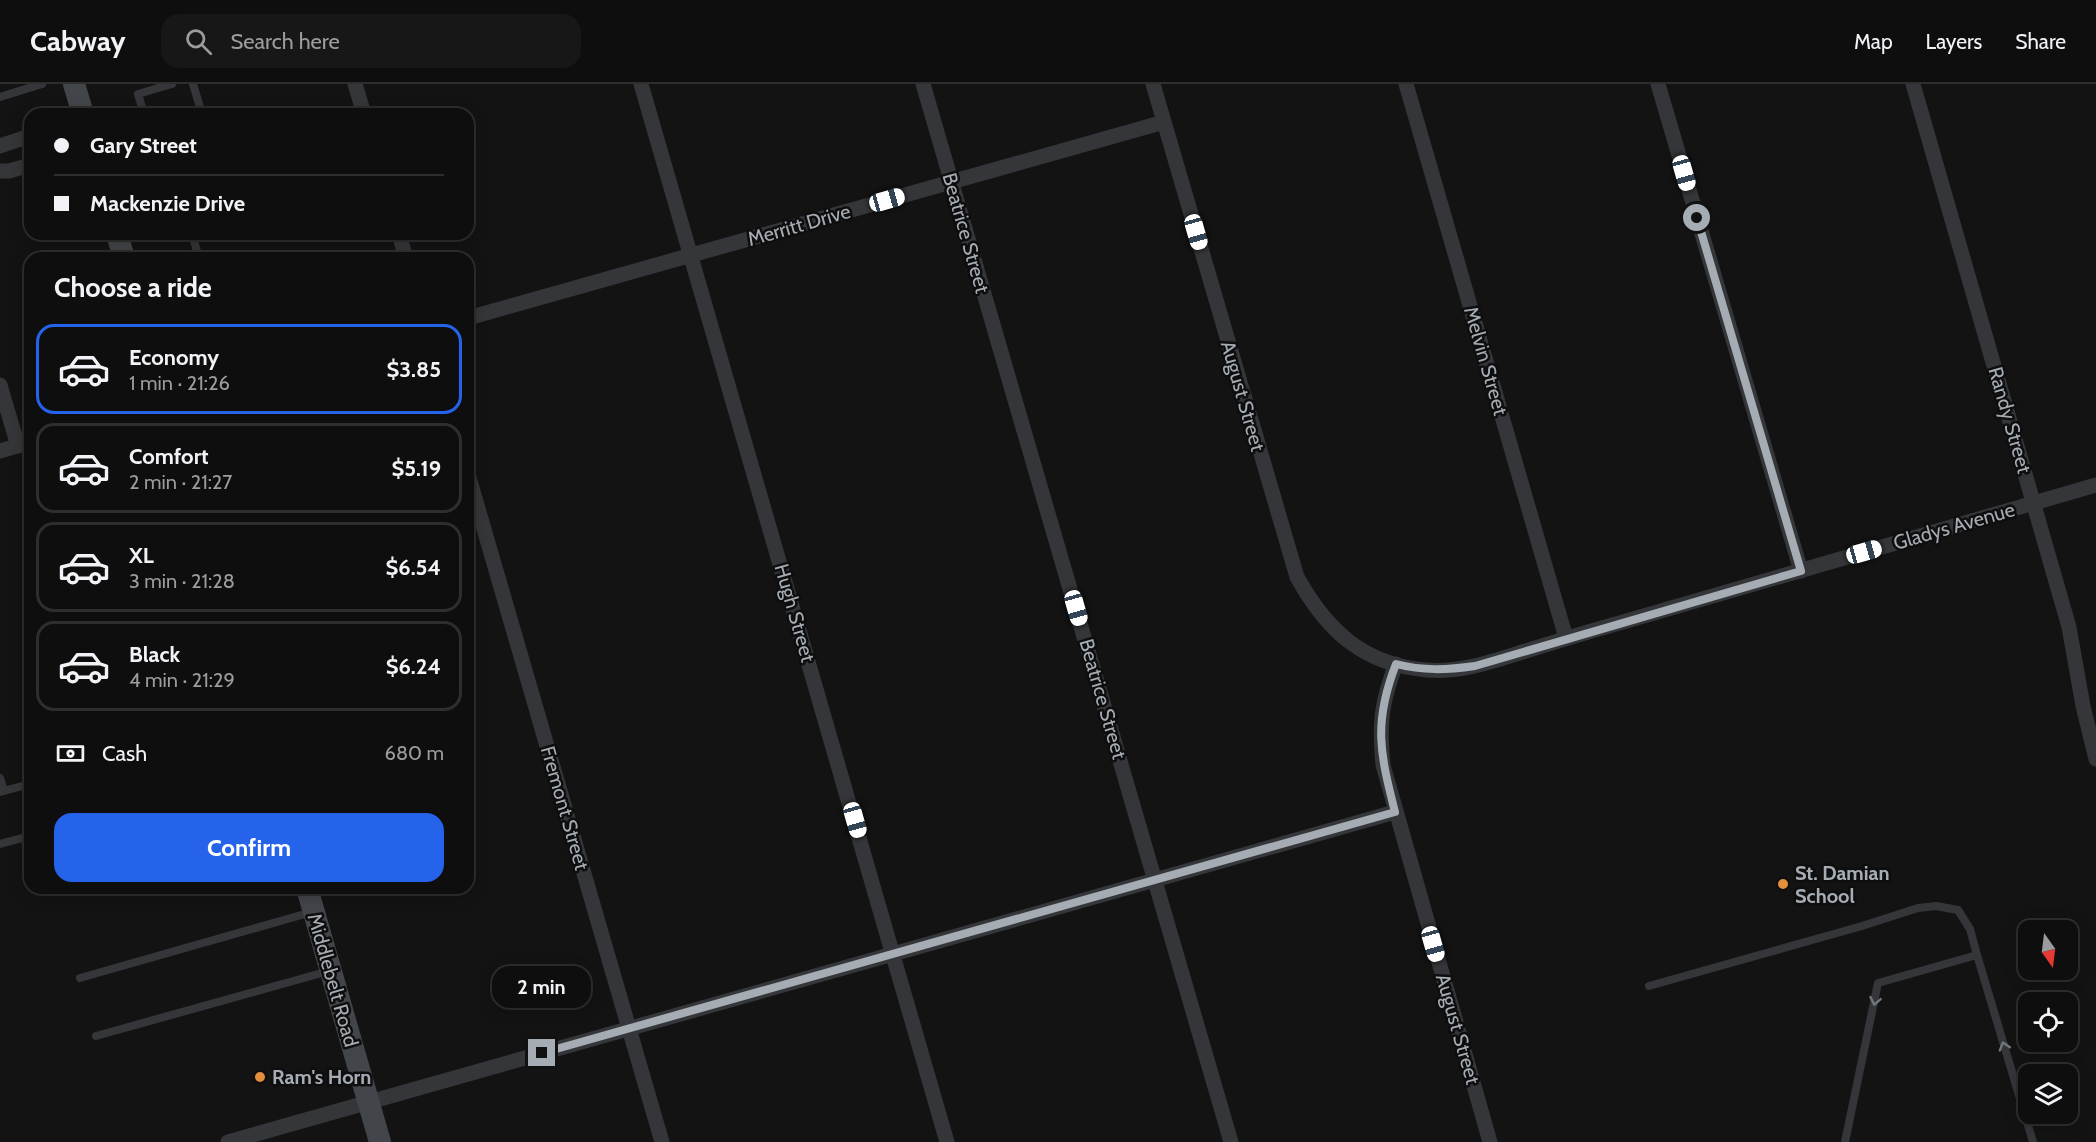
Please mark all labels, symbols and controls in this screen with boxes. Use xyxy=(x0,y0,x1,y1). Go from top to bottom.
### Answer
search box xyxy=(161,14,581,68)
text: Cabway xyxy=(30,24,125,58)
icon: search xyxy=(182,25,215,58)
text: Search here xyxy=(230,28,340,55)
text: Map xyxy=(1854,29,1893,54)
text: Layers xyxy=(1926,29,1982,54)
text: Share xyxy=(2015,29,2066,54)
text: Gary Street xyxy=(90,132,197,159)
car xyxy=(1670,153,1698,193)
street label: Beatrice Street xyxy=(937,170,995,296)
car xyxy=(867,186,907,214)
text: Mackenzie Drive xyxy=(90,190,245,217)
street label: Merritt Drive xyxy=(745,199,853,251)
route start xyxy=(1683,204,1710,231)
car xyxy=(1182,212,1210,252)
text: Choose a ride xyxy=(54,271,212,304)
street label: Melvin Street xyxy=(1459,304,1513,418)
street label: August Street xyxy=(1216,338,1270,454)
icon: car xyxy=(57,342,111,396)
text: Economy xyxy=(129,344,219,371)
text: $3.85 xyxy=(386,356,441,383)
street label: Randy Street xyxy=(1983,364,2037,476)
text: 1 min · 21:26 xyxy=(129,371,230,395)
icon: car xyxy=(57,441,111,495)
text: Comfort xyxy=(129,443,208,470)
text: $5.19 xyxy=(391,455,441,482)
text: 2 min · 21:27 xyxy=(129,470,232,494)
street label: Gladys Avenue xyxy=(1891,497,2017,555)
car xyxy=(1844,538,1884,566)
icon: car xyxy=(57,540,111,594)
text: XL xyxy=(129,542,154,569)
text: $6.54 xyxy=(386,554,441,581)
street label: Hugh Street xyxy=(770,561,821,665)
text: 3 min · 21:28 xyxy=(129,569,235,593)
car xyxy=(1062,588,1090,628)
street label: Beatrice Street xyxy=(1074,636,1132,762)
icon: car xyxy=(57,639,111,693)
text: Black xyxy=(129,641,180,668)
text: $6.24 xyxy=(386,653,441,680)
text: 4 min · 21:29 xyxy=(129,668,235,692)
icon: cash xyxy=(54,737,87,770)
text: Cash xyxy=(102,740,147,767)
text: 680 m xyxy=(385,741,444,765)
street label: Fremont Street xyxy=(536,743,594,873)
car xyxy=(841,800,869,840)
button: Confirm xyxy=(54,813,444,882)
place label: St. Damian School xyxy=(1795,861,1890,908)
marker: St. Damian School xyxy=(1776,877,1790,891)
street label: Middlebelt Road xyxy=(302,910,364,1050)
north arrow xyxy=(2018,920,2078,980)
map controls xyxy=(2018,920,2078,1124)
car xyxy=(1419,924,1447,964)
callout: 2 min xyxy=(492,966,592,1008)
street label: August Street xyxy=(1431,971,1485,1087)
text: 2 min xyxy=(517,975,566,999)
button: locate xyxy=(2018,992,2078,1052)
one-way arrow xyxy=(1869,996,1882,1006)
route end xyxy=(528,1039,555,1066)
one-way arrow xyxy=(1999,1041,2011,1052)
button: layers xyxy=(2018,1064,2078,1124)
place label: Ram's Horn xyxy=(272,1065,371,1089)
marker: Ram's Horn xyxy=(253,1070,267,1084)

